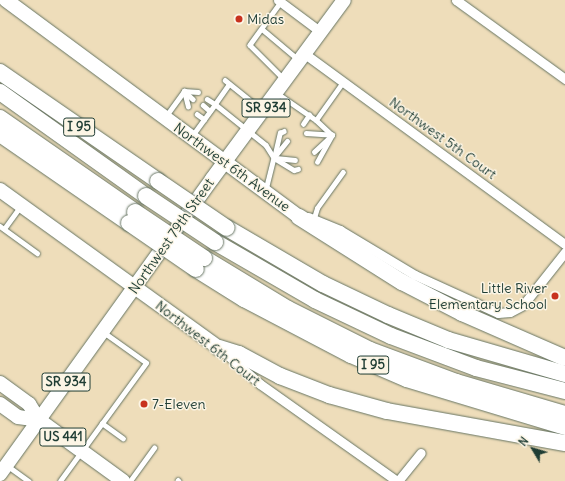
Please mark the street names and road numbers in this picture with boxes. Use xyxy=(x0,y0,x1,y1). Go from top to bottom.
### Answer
street label: Northwest 5th Court xyxy=(386,93,500,183)
road number: SR 934 xyxy=(241,97,291,119)
road number: I 95 xyxy=(63,116,95,138)
street label: Northwest 6th Avenue xyxy=(170,119,294,215)
street label: Northwest 79th Street xyxy=(125,175,217,297)
street label: Northwest 6th Court xyxy=(152,297,264,389)
road number: I 95 xyxy=(357,354,389,376)
road number: SR 934 xyxy=(41,371,91,393)
road number: US 441 xyxy=(39,426,87,448)

